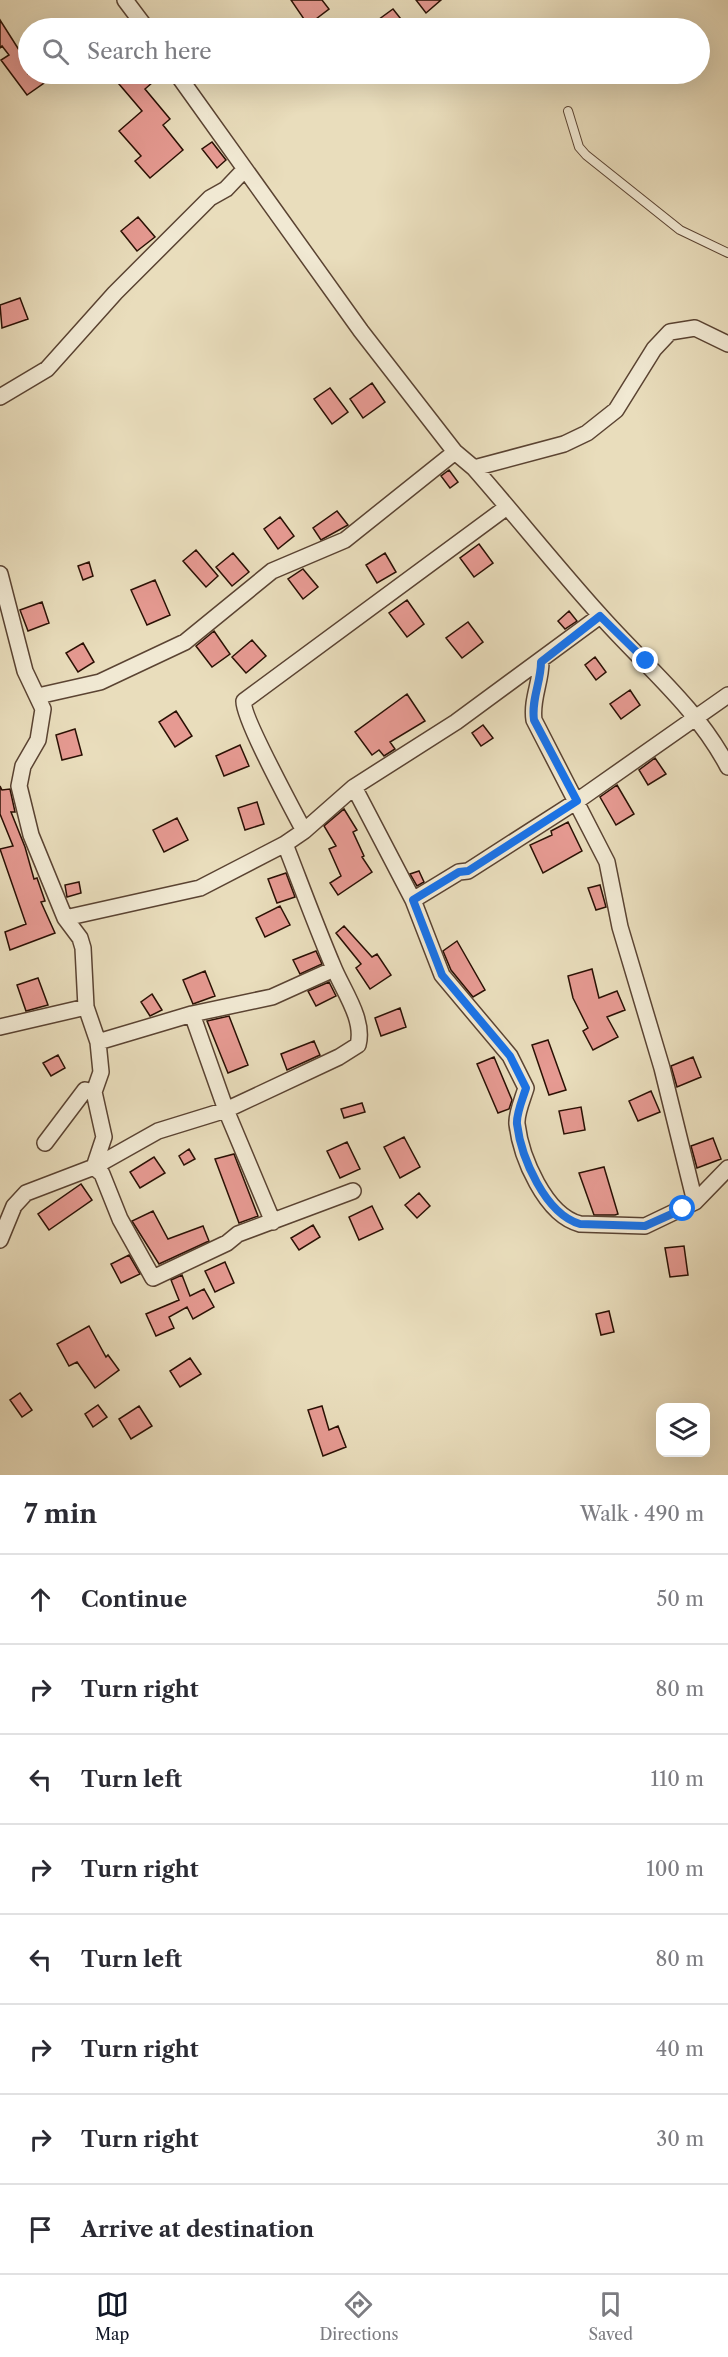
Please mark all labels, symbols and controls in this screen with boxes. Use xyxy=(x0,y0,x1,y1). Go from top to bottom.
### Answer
search box xyxy=(18,18,710,84)
icon: search xyxy=(39,35,72,68)
text: Search here xyxy=(87,38,212,65)
route end xyxy=(632,647,658,673)
route start xyxy=(669,1195,695,1221)
map controls xyxy=(656,1403,710,1457)
button: layers xyxy=(656,1403,710,1457)
text: 7 min xyxy=(24,1498,97,1530)
text: Walk · 490 m xyxy=(580,1502,704,1526)
icon: ahead xyxy=(24,1583,57,1616)
text: Continue xyxy=(81,1586,187,1613)
text: 50 m xyxy=(657,1587,704,1611)
icon: right xyxy=(24,1673,57,1706)
text: Turn right xyxy=(81,1676,199,1703)
text: 80 m xyxy=(656,1677,704,1701)
icon: left xyxy=(24,1763,57,1796)
text: Turn left xyxy=(81,1766,182,1793)
text: 110 m xyxy=(651,1767,704,1791)
icon: right xyxy=(24,1853,57,1886)
text: Turn right xyxy=(81,1856,199,1883)
text: 100 m xyxy=(646,1857,704,1881)
icon: left xyxy=(24,1943,57,1976)
text: Turn left xyxy=(81,1946,182,1973)
text: 80 m xyxy=(656,1947,704,1971)
icon: right xyxy=(24,2033,57,2066)
text: Turn right xyxy=(81,2036,199,2063)
text: 40 m xyxy=(656,2037,704,2061)
icon: right xyxy=(24,2123,57,2156)
text: Turn right xyxy=(81,2126,199,2153)
text: 30 m xyxy=(656,2127,704,2151)
icon: arrive xyxy=(24,2213,57,2246)
text: Arrive at destination xyxy=(81,2216,314,2243)
tab: Map xyxy=(95,2288,129,2344)
tab: Directions xyxy=(319,2288,398,2344)
tab: Saved xyxy=(589,2288,633,2344)

